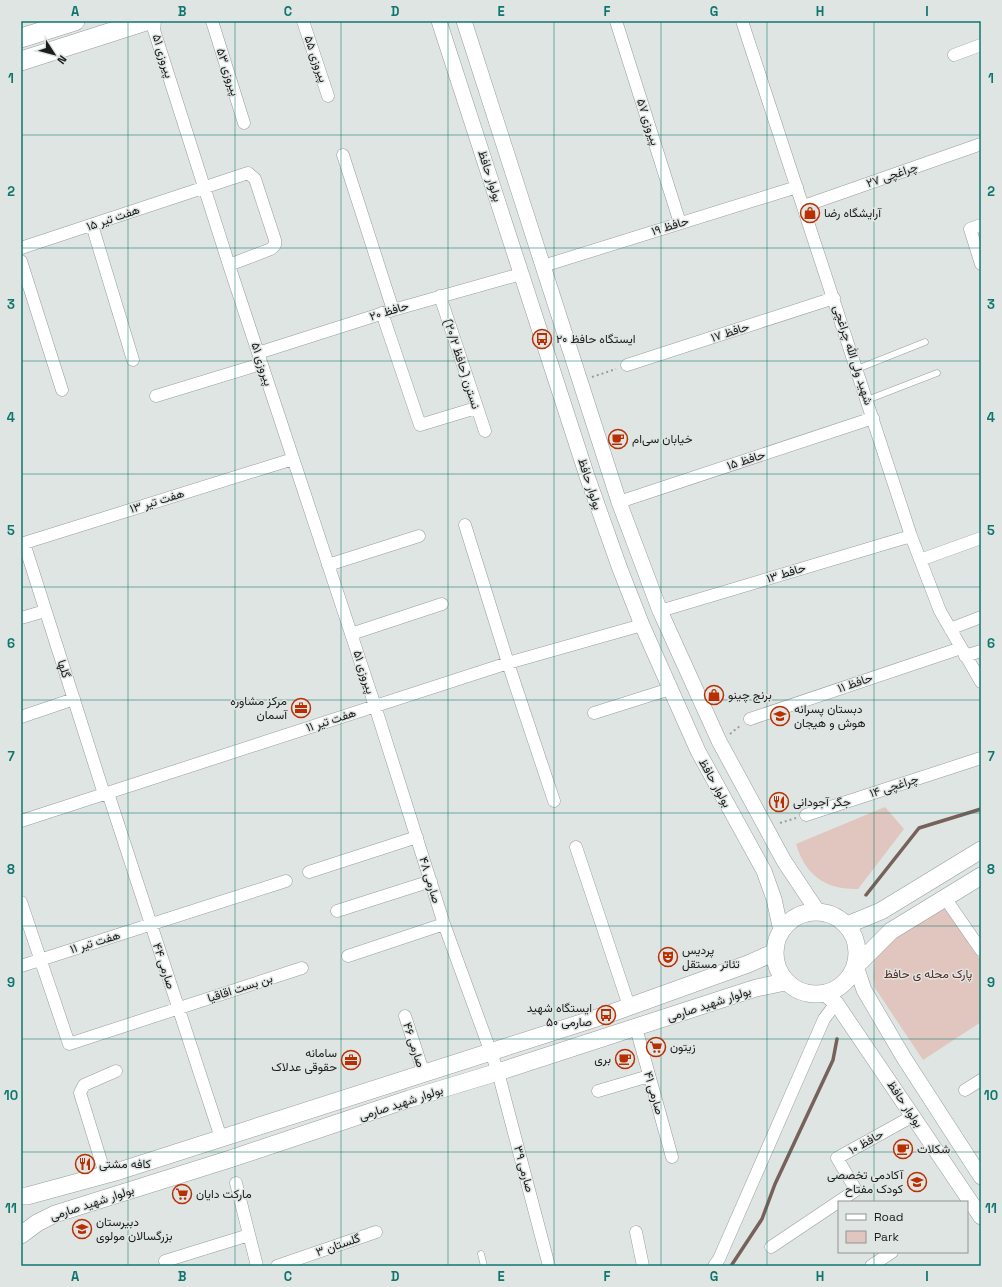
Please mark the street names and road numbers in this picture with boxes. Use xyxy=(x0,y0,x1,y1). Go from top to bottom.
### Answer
street label: پیروزی ۵۱ xyxy=(149,32,177,80)
street label: پیروزی ۵۵ xyxy=(301,33,331,85)
street label: پیروزی ۵۳ xyxy=(213,46,243,98)
street label: پیروزی ۵۷ xyxy=(633,96,663,148)
street label: بولوار حافظ xyxy=(474,148,506,204)
street label: چراغچی ۲۷ xyxy=(864,159,920,191)
street label: هفت تیر ۱۵ xyxy=(84,201,142,235)
street label: حافظ ۱۹ xyxy=(649,213,691,239)
street label: حافظ ۲۰ xyxy=(367,297,411,325)
street label: شهید ولی الله چراغچی xyxy=(829,303,877,407)
street label: نسترن (حافظ ۲۰/۲) xyxy=(440,317,484,411)
street label: حافظ ۱۷ xyxy=(709,318,751,346)
street label: پیروزی ۵۱ xyxy=(247,340,277,388)
street label: حافظ ۱۵ xyxy=(725,446,767,474)
street label: بولوار حافظ xyxy=(574,456,606,512)
street label: هفت تیر ۱۳ xyxy=(128,485,186,517)
street label: حافط ۱۳ xyxy=(764,559,808,587)
street label: پیروزی ۵۱ xyxy=(349,648,379,696)
street label: گلها xyxy=(54,658,74,680)
street label: حافظ ۱۱ xyxy=(835,670,875,696)
street label: هفت تیر ۱۱ xyxy=(304,704,358,736)
street label: بولوار حافظ xyxy=(695,756,735,810)
street label: چراغچی ۱۴ xyxy=(868,771,920,801)
street label: صارمی ۴۸ xyxy=(415,855,445,905)
street label: هفت تیر ۱۱ xyxy=(68,927,122,957)
street label: صارمی ۴۴ xyxy=(149,941,179,991)
street label: بن بست اقاقیا xyxy=(205,970,275,1006)
street label: بولوار شهید صارمی xyxy=(665,983,753,1025)
street label: صارمی ۴۶ xyxy=(399,1020,429,1070)
street label: صارمی ۴۱ xyxy=(640,1070,668,1116)
street label: بولوار حافظ xyxy=(883,1077,927,1131)
street label: بولوار شهید صارمی xyxy=(357,1082,445,1124)
street label: حافظ ۱۰ xyxy=(846,1126,886,1158)
street label: صارمی ۳۹ xyxy=(510,1144,538,1194)
street label: بولوار شهید صارمی xyxy=(48,1182,136,1224)
street label: گلستان ۳ xyxy=(314,1230,362,1260)

